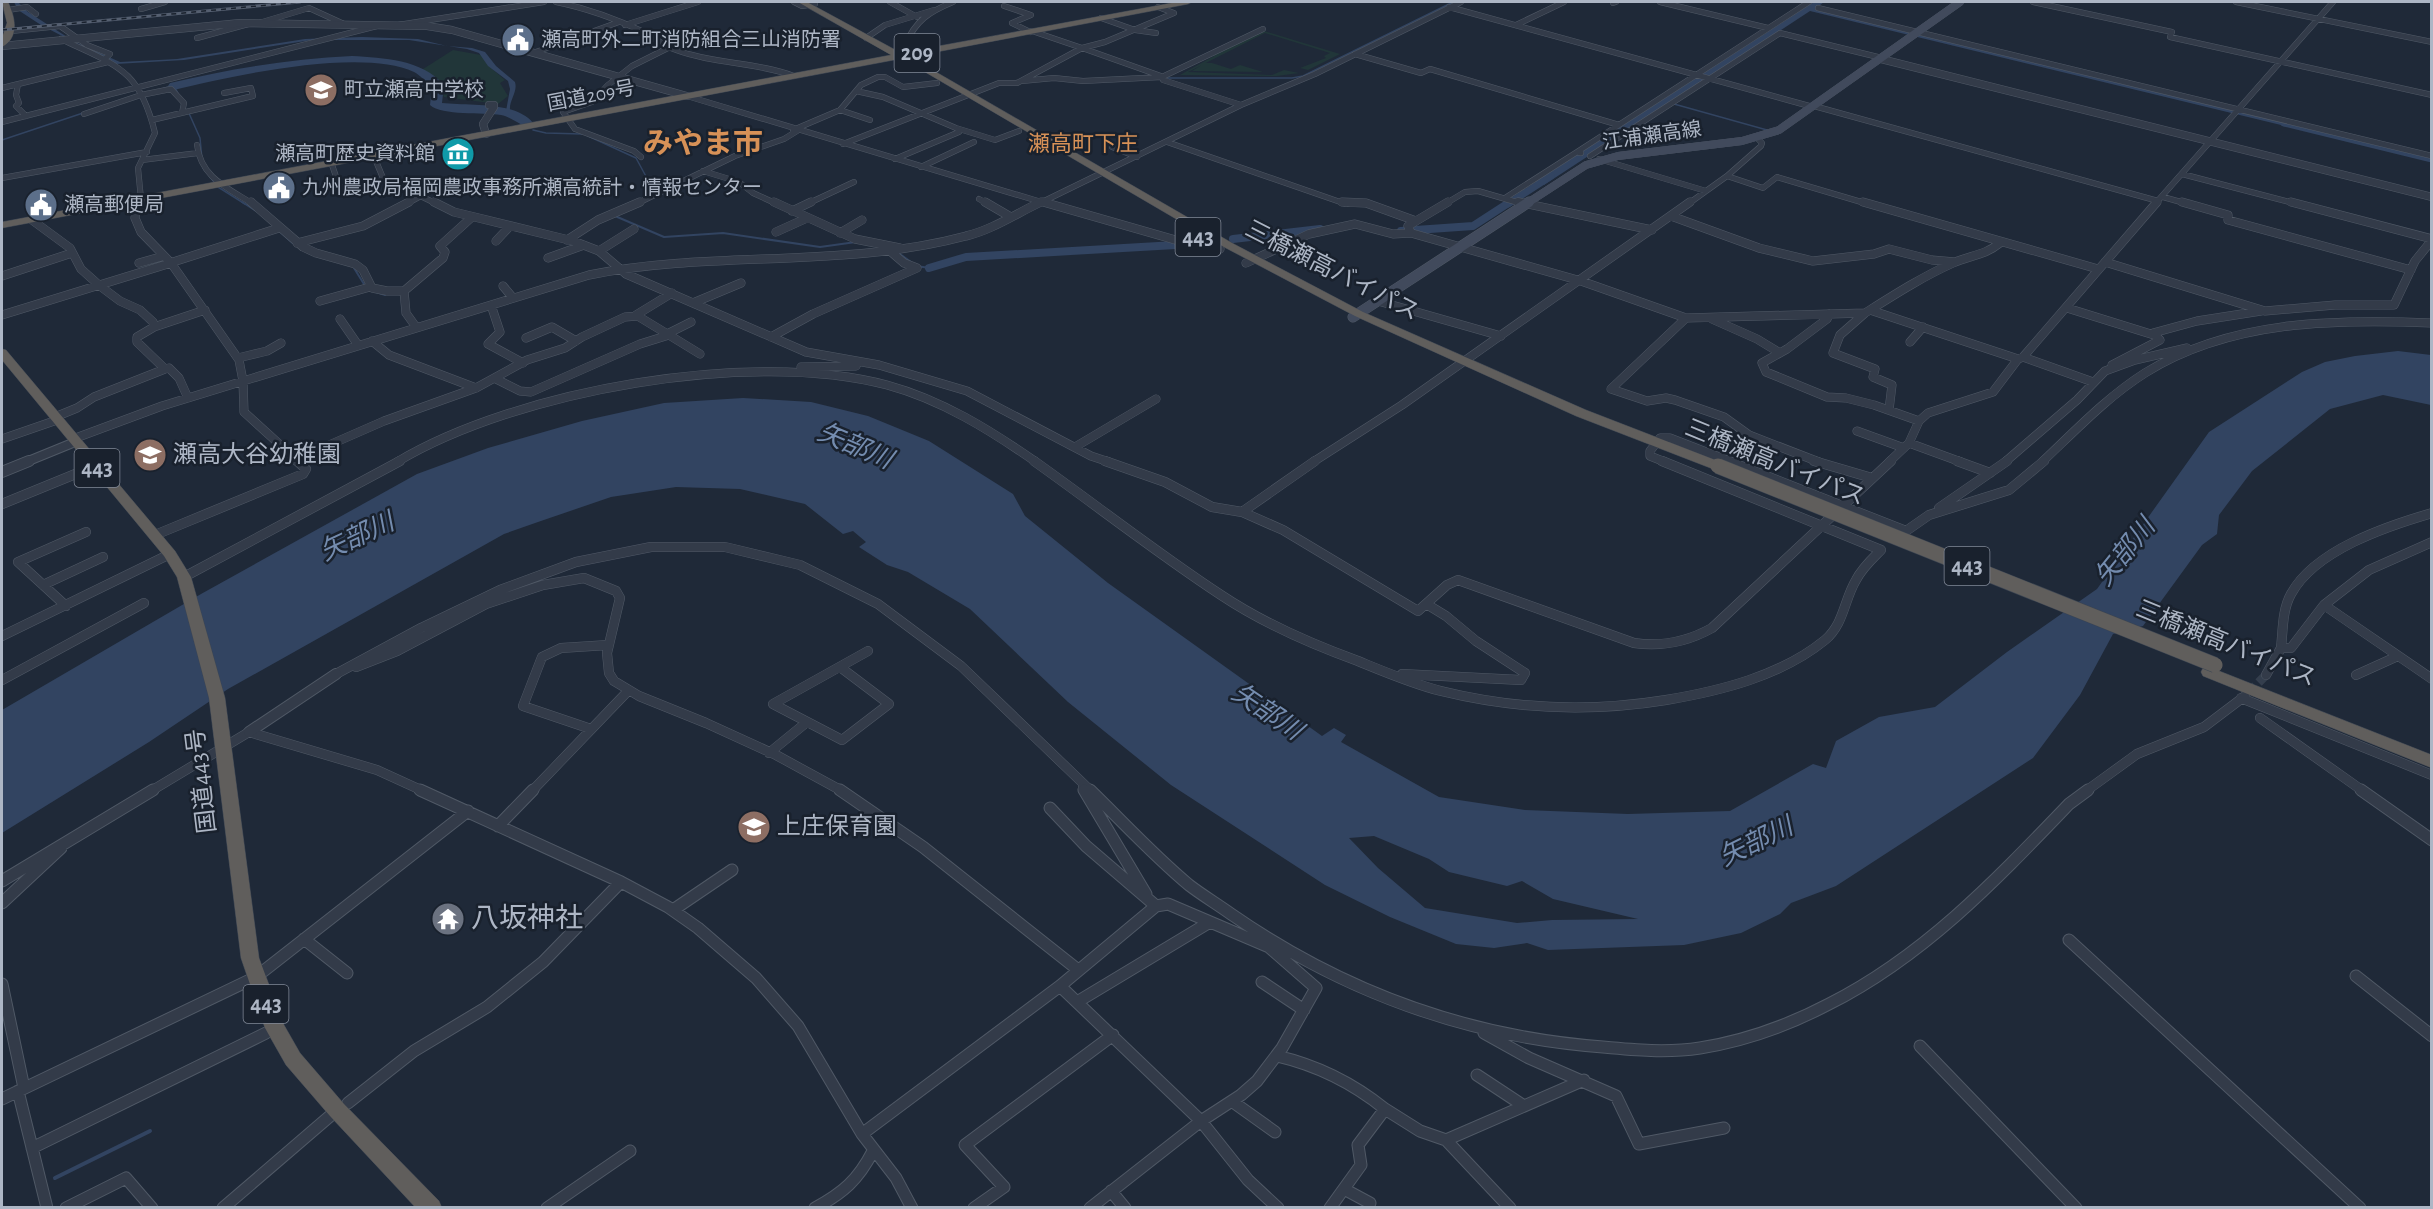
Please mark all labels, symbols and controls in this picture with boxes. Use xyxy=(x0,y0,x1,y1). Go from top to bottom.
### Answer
public building icon: 瀬高町外二町消防組合三山消防署 xyxy=(500,22,536,58)
place label: 瀬高町外二町消防組合三山消防署 xyxy=(541,29,841,50)
road number: 209 xyxy=(894,34,940,72)
school or university icon: 町立瀬高中学校 xyxy=(303,72,339,108)
street label: 国道209号 xyxy=(545,77,637,114)
place label: 町立瀬高中学校 xyxy=(344,79,484,100)
street label: 江浦瀬高線 xyxy=(1601,117,1703,153)
district label: みやま市 xyxy=(643,127,763,159)
district label: 瀬高町下庄 xyxy=(1028,132,1138,155)
museum icon: 瀬高町歴史資料館 xyxy=(440,136,476,172)
place label: 瀬高町歴史資料館 xyxy=(275,143,435,164)
public building icon: 九州農政局福岡農政事務所瀬高統計・情報センター xyxy=(261,170,297,206)
place label: 九州農政局福岡農政事務所瀬高統計・情報センター xyxy=(302,176,762,198)
public building icon: 瀬高郵便局 xyxy=(23,187,59,223)
place label: 瀬高郵便局 xyxy=(64,194,164,215)
street label: 三橋瀬高バイパス xyxy=(1241,215,1424,325)
road number: 443 xyxy=(1176,218,1220,256)
street label: 三橋瀬高バイパス xyxy=(1682,414,1869,510)
water label: 矢部川 xyxy=(814,418,899,474)
school or university icon: 瀬高大谷幼稚園 xyxy=(132,437,168,473)
place label: 瀬高大谷幼稚園 xyxy=(173,441,341,467)
road number: 443 xyxy=(74,449,120,487)
water label: 矢部川 xyxy=(316,507,401,565)
water label: 矢部川 xyxy=(2090,511,2162,590)
road number: 443 xyxy=(1944,547,1990,585)
street label: 三橋瀬高バイパス xyxy=(2133,595,2320,691)
water label: 矢部川 xyxy=(1227,679,1310,746)
street label: 国道443号 xyxy=(182,727,220,835)
school or university icon: 上庄保育園 xyxy=(736,809,772,845)
water label: 矢部川 xyxy=(1715,811,1799,871)
place label: 上庄保育園 xyxy=(777,813,897,839)
temple icon: 八坂神社 xyxy=(430,901,466,937)
place label: 八坂神社 xyxy=(471,903,583,933)
road number: 443 xyxy=(244,985,288,1023)

